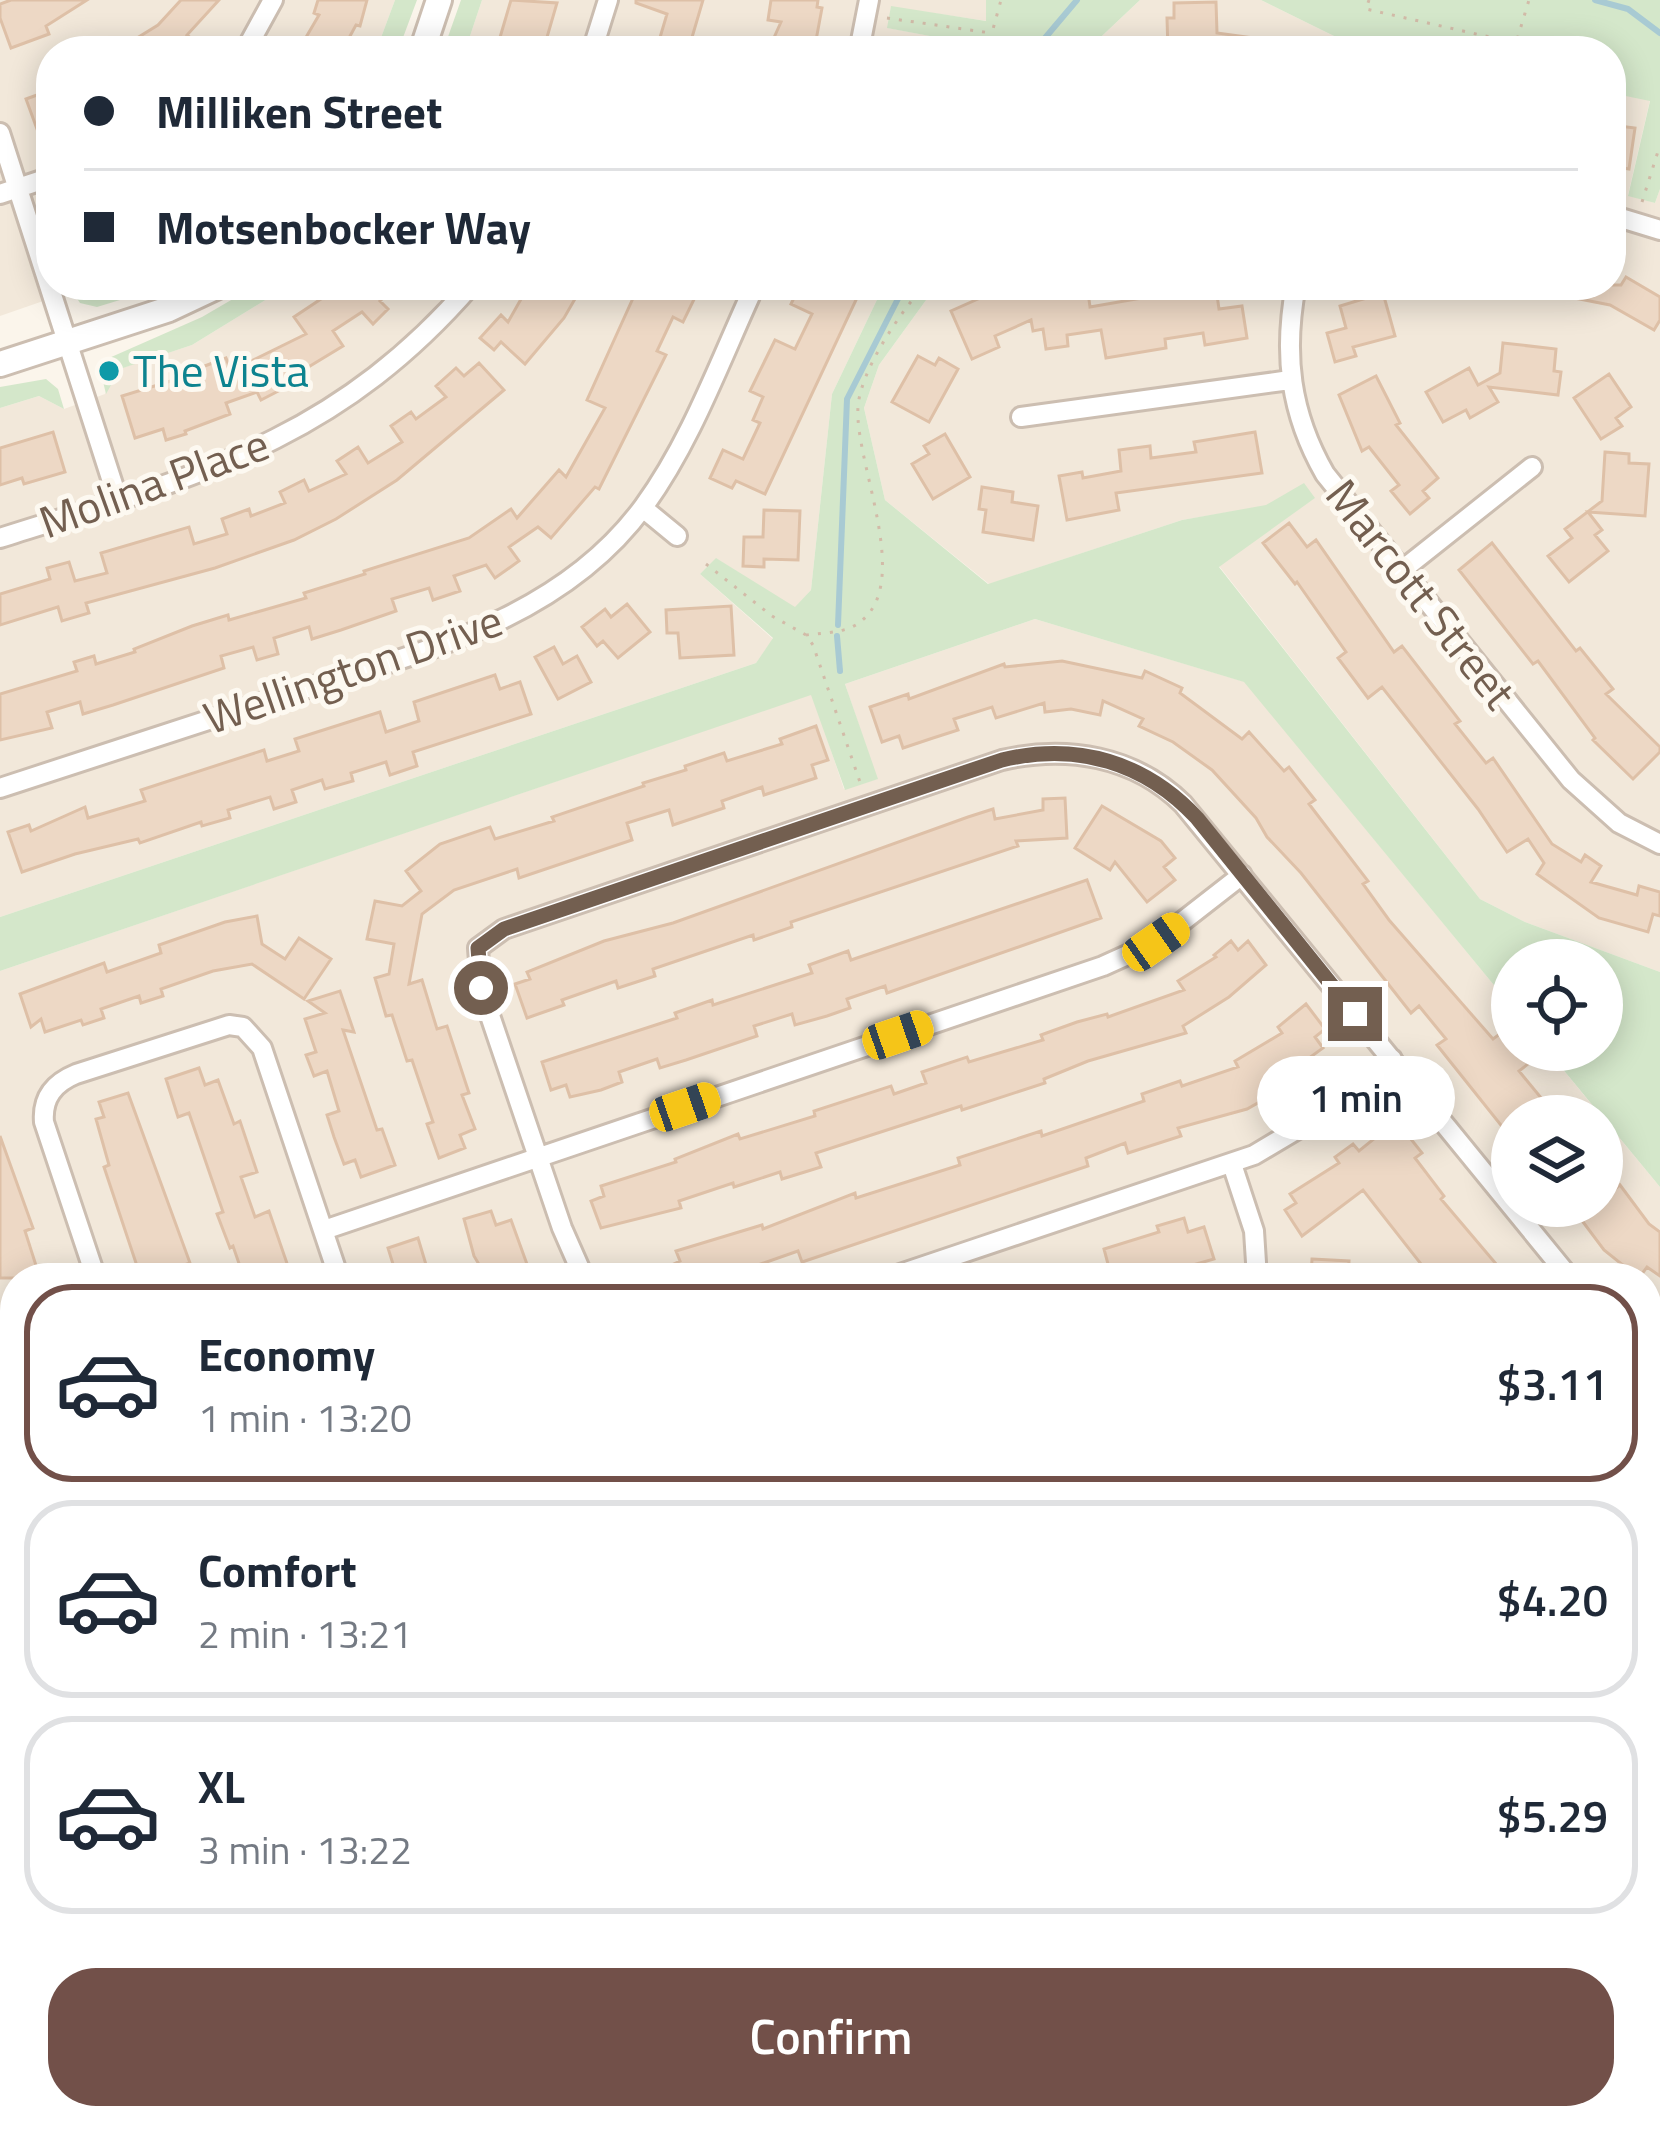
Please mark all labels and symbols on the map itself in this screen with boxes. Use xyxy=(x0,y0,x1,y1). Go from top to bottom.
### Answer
place label: The Vista xyxy=(133,336,309,404)
marker: The Vista xyxy=(96,358,122,384)
street label: Molina Place xyxy=(29,409,278,555)
street label: Marcott Street xyxy=(1310,464,1534,723)
street label: Wellington Drive xyxy=(194,585,511,751)
car xyxy=(1116,907,1196,977)
route start xyxy=(454,961,508,1015)
route end xyxy=(1328,987,1382,1041)
car xyxy=(858,1006,938,1064)
callout: 1 min xyxy=(1256,1056,1454,1140)
car xyxy=(645,1078,725,1136)

